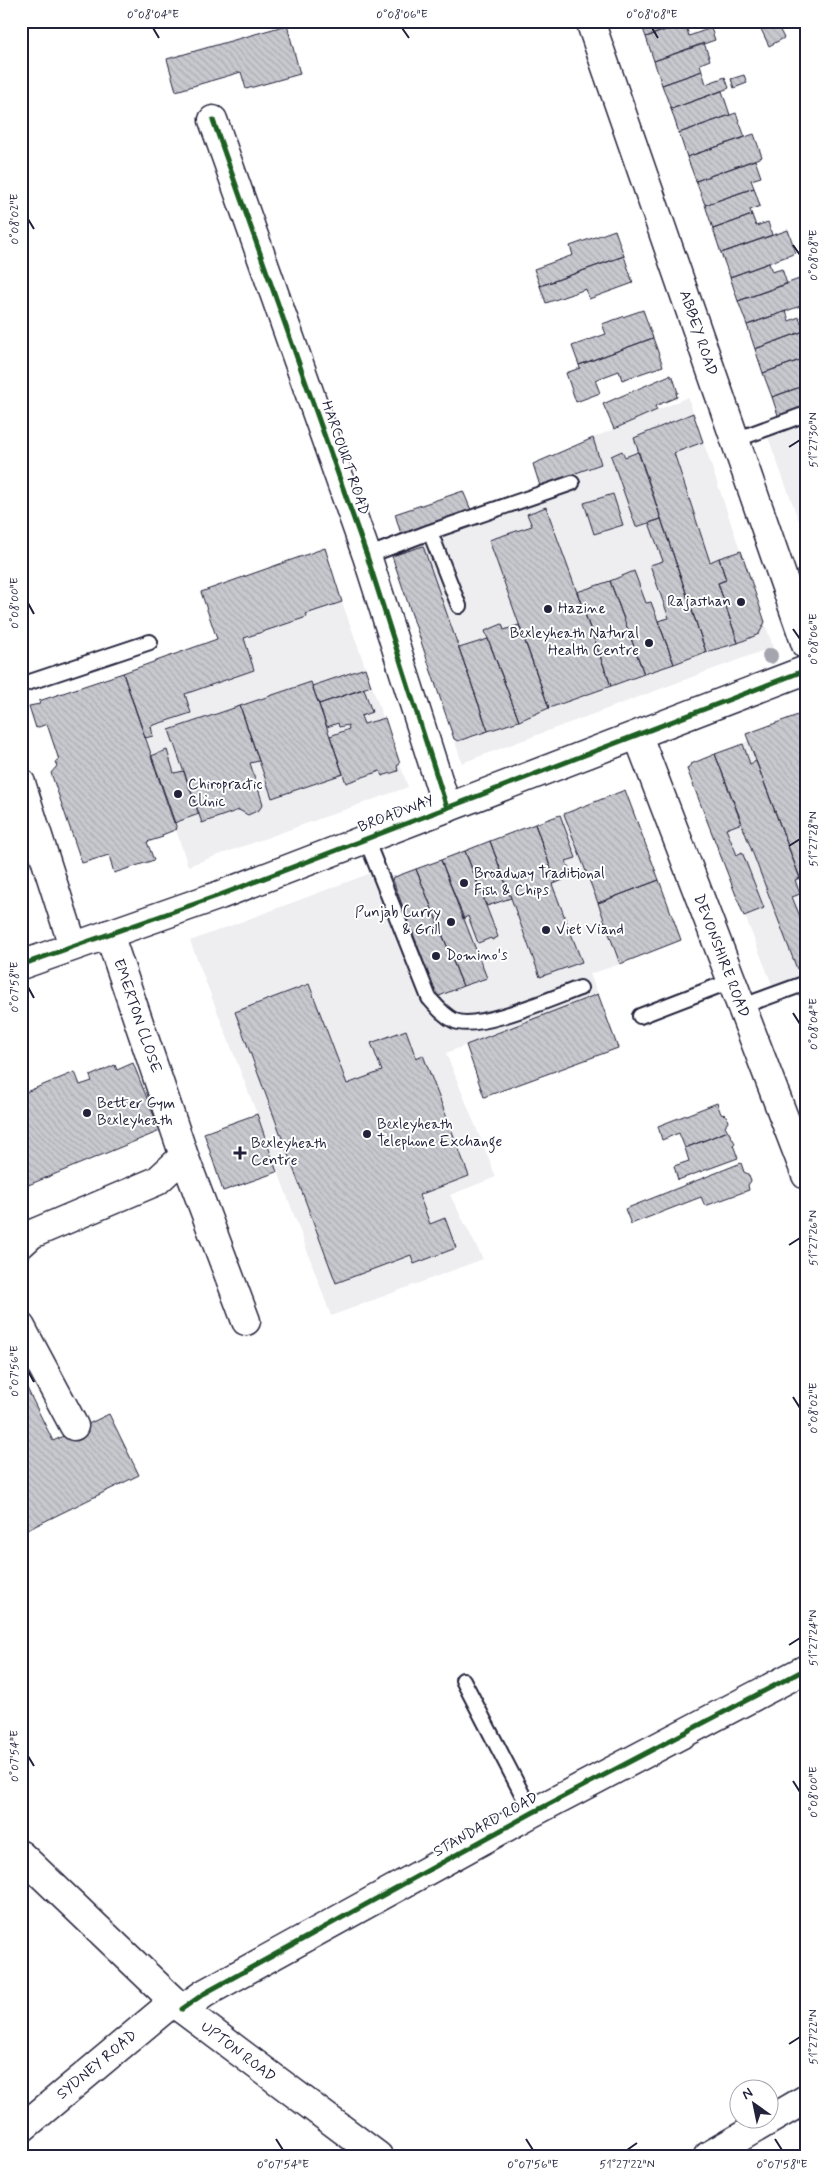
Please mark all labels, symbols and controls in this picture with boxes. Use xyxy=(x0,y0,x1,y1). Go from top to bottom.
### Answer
text: 0°08'04"E xyxy=(127,7,179,23)
text: 0°08'06"E xyxy=(376,7,428,23)
text: 0°08'08"E xyxy=(626,7,678,23)
text: 0°08'02"E xyxy=(7,193,23,245)
text: 0°08'08"E xyxy=(806,229,822,281)
street label: ABBEY ROAD xyxy=(674,288,722,378)
street label: HARCOURT ROAD xyxy=(316,398,374,518)
text: 51°27'30"N xyxy=(806,412,822,468)
text: 0°08'00"E xyxy=(7,577,23,629)
place label: Rajasthan xyxy=(667,592,731,612)
marker: Rajasthan xyxy=(735,596,747,608)
place label: Hazine xyxy=(558,599,606,619)
marker: Hazine xyxy=(542,603,554,615)
text: 0°08'06"E xyxy=(806,613,822,665)
place label: Bexleyheath Natural Health Centre xyxy=(510,624,639,661)
marker: Bexleyheath Natural Health Centre xyxy=(643,637,655,649)
place label: Chiropractic Clinic xyxy=(188,775,263,812)
marker: Chiropractic Clinic xyxy=(172,788,184,800)
street label: BROADWAY xyxy=(355,790,437,838)
text: 51°27'28"N xyxy=(806,811,822,867)
place label: Broadway Traditional Fish & Chips xyxy=(474,864,605,901)
marker: Broadway Traditional Fish & Chips xyxy=(458,877,470,889)
street label: DEVONSHIRE ROAD xyxy=(688,892,754,1020)
place label: Punjab Curry & Grill xyxy=(355,903,441,940)
marker: Punjab Curry & Grill xyxy=(445,916,457,928)
place label: Viet Viand xyxy=(556,920,624,940)
marker: Viet Viand xyxy=(540,924,552,936)
place label: Domino's xyxy=(446,946,508,966)
marker: Domino's xyxy=(430,950,442,962)
street label: EMERTON CLOSE xyxy=(108,956,166,1076)
text: 0°07'58"E xyxy=(7,961,23,1013)
text: 0°08'04"E xyxy=(806,998,822,1050)
place label: Better Gym Bexleyheath xyxy=(97,1094,175,1131)
marker: Better Gym Bexleyheath xyxy=(81,1107,93,1119)
place label: Bexleyheath Telephone Exchange xyxy=(377,1115,503,1153)
marker: Bexleyheath Telephone Exchange xyxy=(361,1128,373,1140)
place label: Bexleyheath Centre xyxy=(251,1134,327,1171)
marker: Bexleyheath Centre xyxy=(233,1146,247,1160)
text: 51°27'26"N xyxy=(806,1210,822,1266)
text: 0°07'56"E xyxy=(7,1345,23,1397)
text: 0°08'02"E xyxy=(806,1382,822,1434)
text: 51°27'24"N xyxy=(806,1610,822,1666)
text: 0°07'54"E xyxy=(7,1730,23,1782)
text: 0°08'00"E xyxy=(806,1766,822,1818)
street label: STANDARD ROAD xyxy=(430,1788,542,1862)
text: 51°27'22"N xyxy=(806,2009,822,2065)
street label: UPTON ROAD xyxy=(196,2017,280,2087)
street label: SYDNEY ROAD xyxy=(53,2026,141,2104)
north arrow xyxy=(730,2080,780,2130)
text: N xyxy=(739,2084,756,2104)
text: 0°07'54"E xyxy=(257,2157,309,2173)
text: 0°07'56"E xyxy=(507,2157,559,2173)
text: 51°27'22"N xyxy=(599,2157,655,2173)
text: 0°07'58"E xyxy=(756,2157,808,2173)

